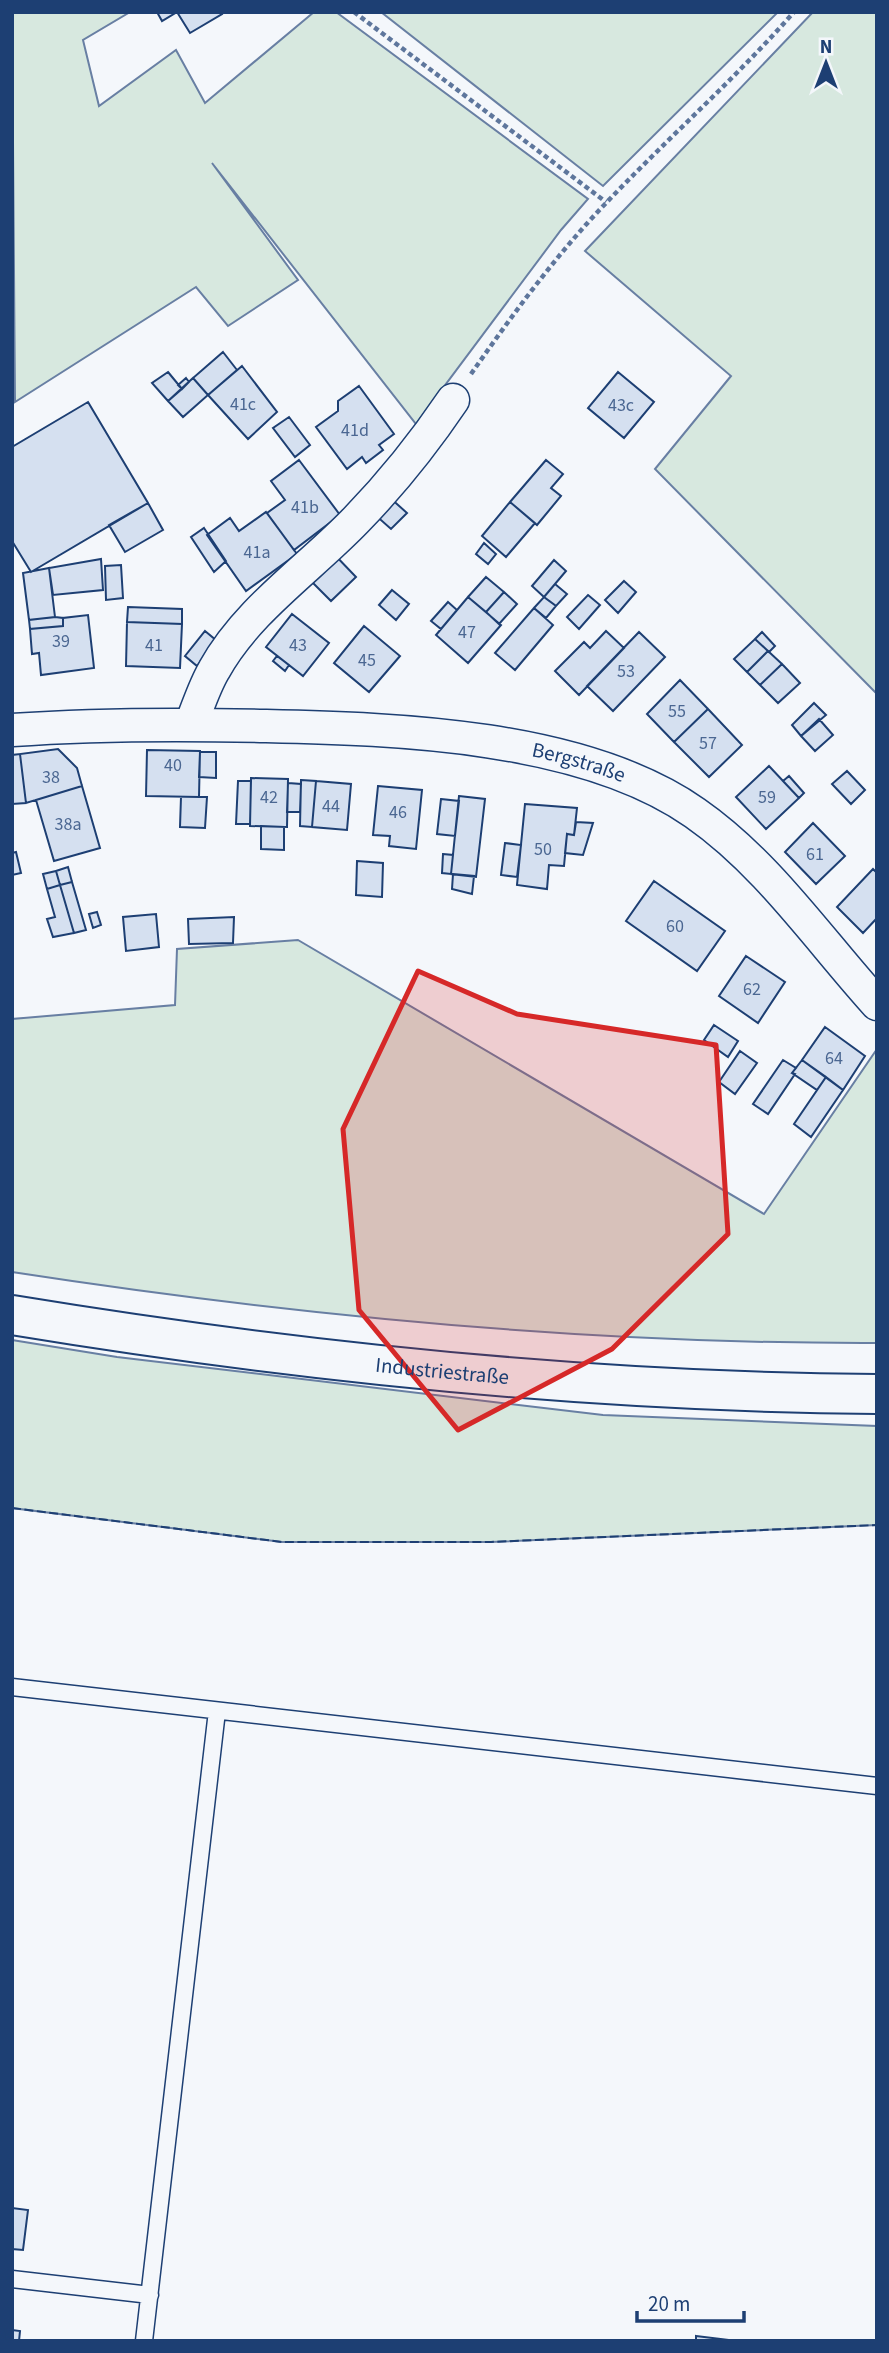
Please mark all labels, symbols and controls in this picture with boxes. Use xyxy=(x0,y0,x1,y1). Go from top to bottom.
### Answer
north arrow xyxy=(791,28,861,98)
text: N xyxy=(820,34,832,61)
house number: 41c xyxy=(230,392,256,417)
house number: 43c xyxy=(608,393,634,418)
house number: 41d xyxy=(341,418,369,443)
house number: 41b xyxy=(291,495,319,520)
house number: 41a xyxy=(244,540,270,565)
house number: 47 xyxy=(458,620,476,645)
house number: 39 xyxy=(52,629,70,654)
house number: 41 xyxy=(145,633,163,658)
house number: 43 xyxy=(289,633,307,658)
house number: 45 xyxy=(358,648,376,673)
house number: 53 xyxy=(617,659,635,684)
house number: 55 xyxy=(668,699,686,724)
house number: 57 xyxy=(699,731,717,756)
street label: Bergstraße xyxy=(529,735,630,790)
house number: 40 xyxy=(164,753,182,778)
house number: 38 xyxy=(42,765,60,790)
house number: 42 xyxy=(260,785,278,810)
house number: 59 xyxy=(758,785,776,810)
house number: 44 xyxy=(322,794,340,819)
house number: 46 xyxy=(389,800,407,825)
house number: 38a xyxy=(55,812,81,837)
house number: 50 xyxy=(534,837,552,862)
house number: 61 xyxy=(806,842,824,867)
house number: 60 xyxy=(666,914,684,939)
house number: 62 xyxy=(743,977,761,1002)
house number: 64 xyxy=(825,1046,843,1071)
street label: Industriestraße xyxy=(374,1350,510,1392)
scale bar xyxy=(637,2280,744,2324)
text: 20 m xyxy=(648,2289,690,2319)

